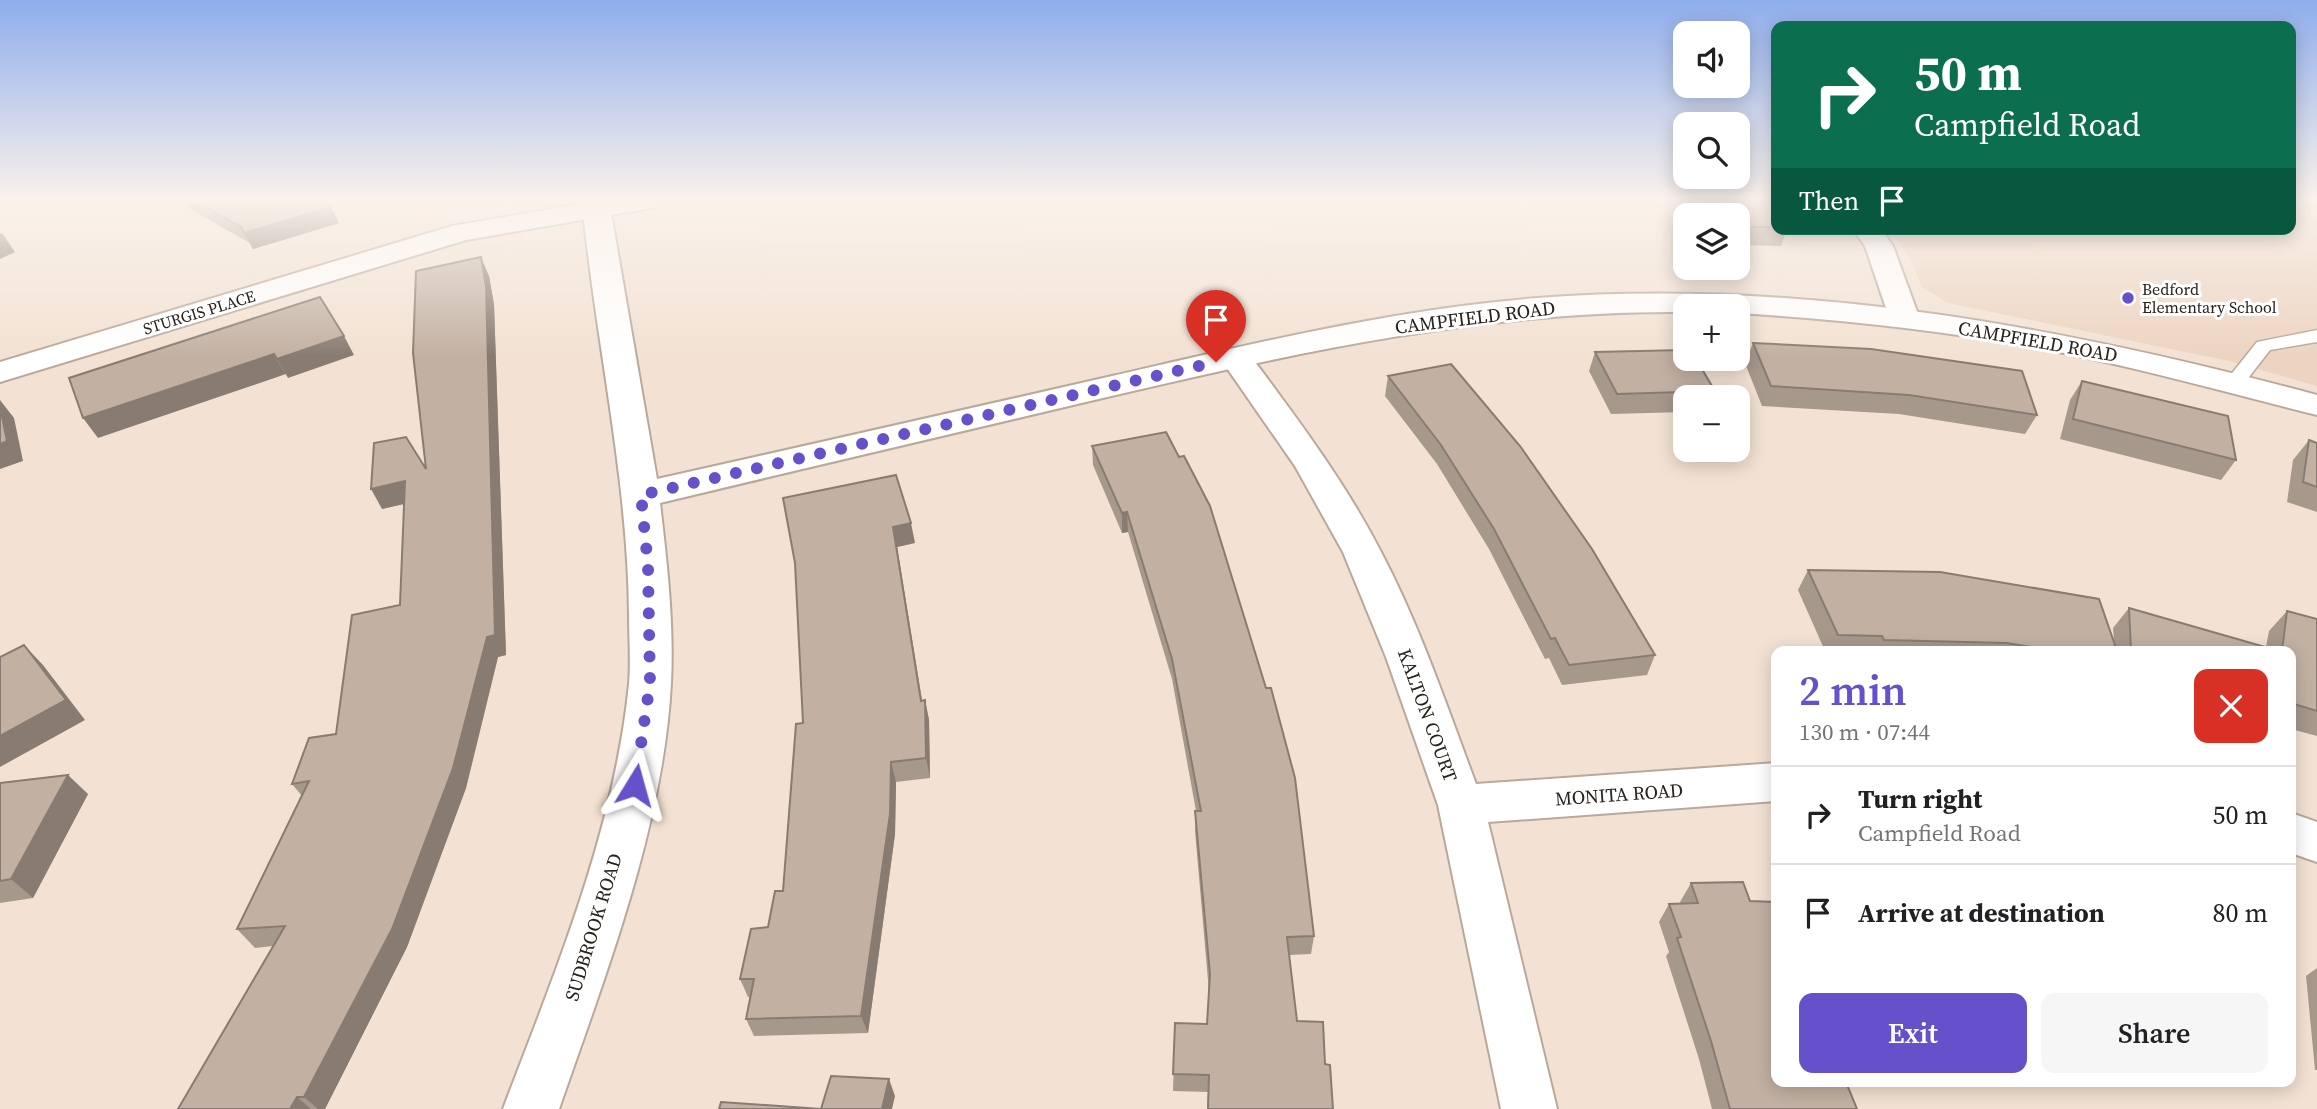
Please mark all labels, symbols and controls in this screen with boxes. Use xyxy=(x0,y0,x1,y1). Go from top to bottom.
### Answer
map controls xyxy=(1673,21,1750,462)
button: sound xyxy=(1673,21,1750,98)
text: 50 m xyxy=(1914,39,2022,106)
icon: right xyxy=(1799,49,1890,140)
text: Campfield Road xyxy=(1914,103,2140,147)
button: search xyxy=(1673,112,1750,189)
icon: arrive xyxy=(1873,182,1911,220)
text: Then xyxy=(1799,183,1859,219)
button: layers xyxy=(1673,203,1750,280)
place label: Bedford Elementary School xyxy=(2142,278,2277,318)
street label: STURGIS PLACE xyxy=(140,284,258,339)
pin xyxy=(1186,290,1246,362)
marker: Bedford Elementary School xyxy=(2120,290,2136,306)
street label: CAMPFIELD ROAD xyxy=(1393,294,1557,340)
button: + xyxy=(1673,294,1750,371)
icon: arrive xyxy=(1197,301,1235,339)
street label: CAMPFIELD ROAD xyxy=(1956,314,2120,368)
button: − xyxy=(1673,385,1750,462)
street label: KALTON COURT xyxy=(1392,645,1464,786)
text: 2 min xyxy=(1799,661,1907,719)
button: close xyxy=(2194,669,2268,743)
text: 130 m · 07:44 xyxy=(1799,716,1930,748)
position arrow xyxy=(598,748,672,822)
street label: MONITA ROAD xyxy=(1554,777,1684,811)
text: Turn right xyxy=(1858,781,1982,817)
icon: right xyxy=(1799,796,1837,834)
text: 50 m xyxy=(2213,797,2268,833)
text: Campfield Road xyxy=(1858,817,2021,849)
street label: SUDBROOK ROAD xyxy=(558,850,628,1004)
icon: arrive xyxy=(1799,894,1837,932)
text: Arrive at destination xyxy=(1858,895,2105,931)
text: 80 m xyxy=(2213,895,2268,931)
button: Exit xyxy=(1799,993,2027,1073)
button: Share xyxy=(2041,993,2268,1073)

